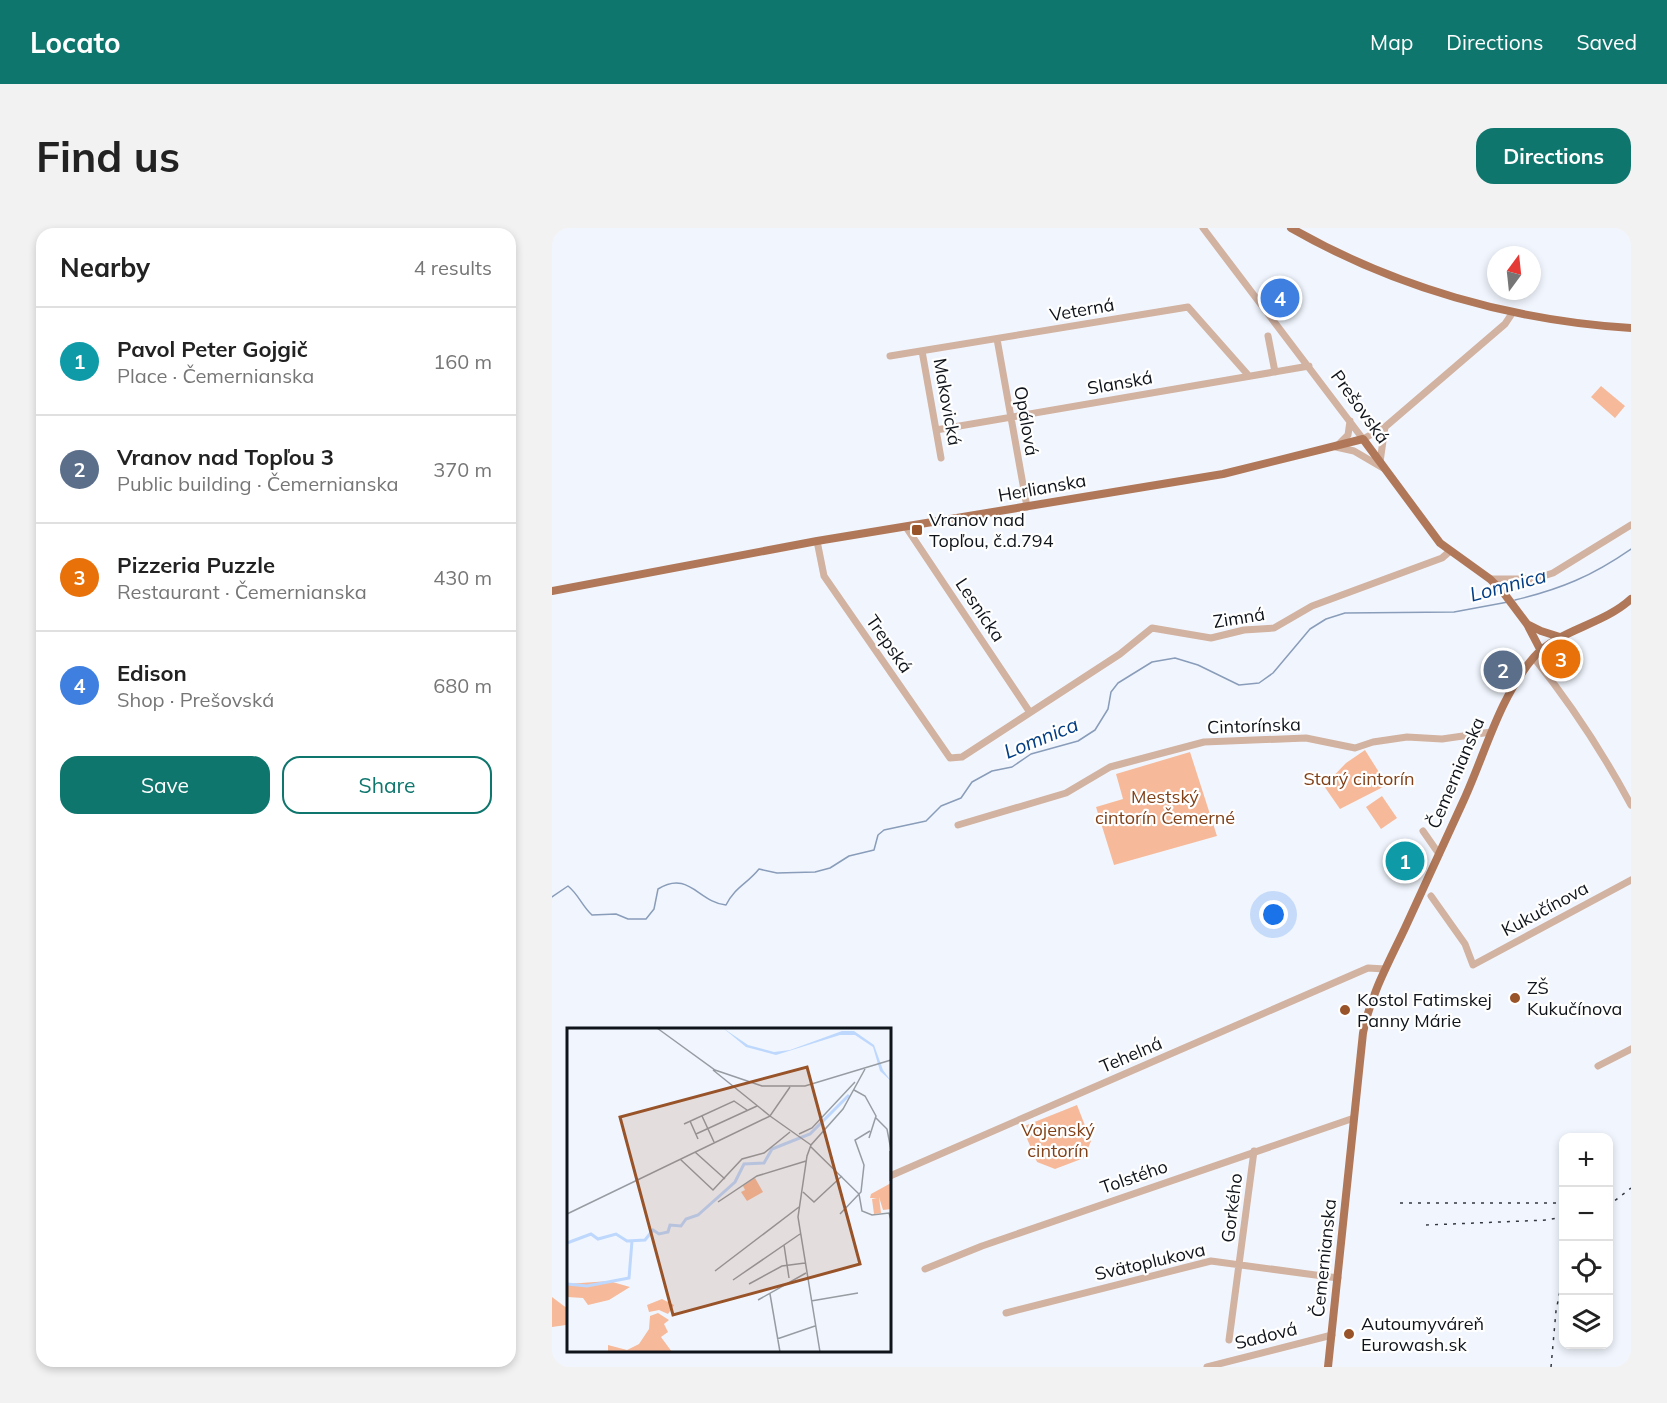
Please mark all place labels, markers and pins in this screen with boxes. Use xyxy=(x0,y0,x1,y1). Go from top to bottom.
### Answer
pin: 4 xyxy=(1260,276,1300,320)
place label: Vranov nad Topľou, č.d.794 xyxy=(929,508,1054,552)
marker: Vranov nad Topľou, č.d.794 xyxy=(910,523,924,537)
pin: 3 xyxy=(1542,636,1580,682)
pin: 2 xyxy=(1484,648,1522,692)
pin: 1 xyxy=(1386,838,1424,884)
place label: ZŠ Kukučínova xyxy=(1527,976,1622,1020)
place label: Kostol Fatimskej Panny Márie xyxy=(1357,988,1492,1032)
marker: ZŠ Kukučínova xyxy=(1508,991,1522,1005)
marker: Kostol Fatimskej Panny Márie xyxy=(1338,1003,1352,1017)
place label: Autoumyváreň Eurowash.sk xyxy=(1361,1312,1484,1356)
marker: Autoumyváreň Eurowash.sk xyxy=(1342,1327,1356,1341)

